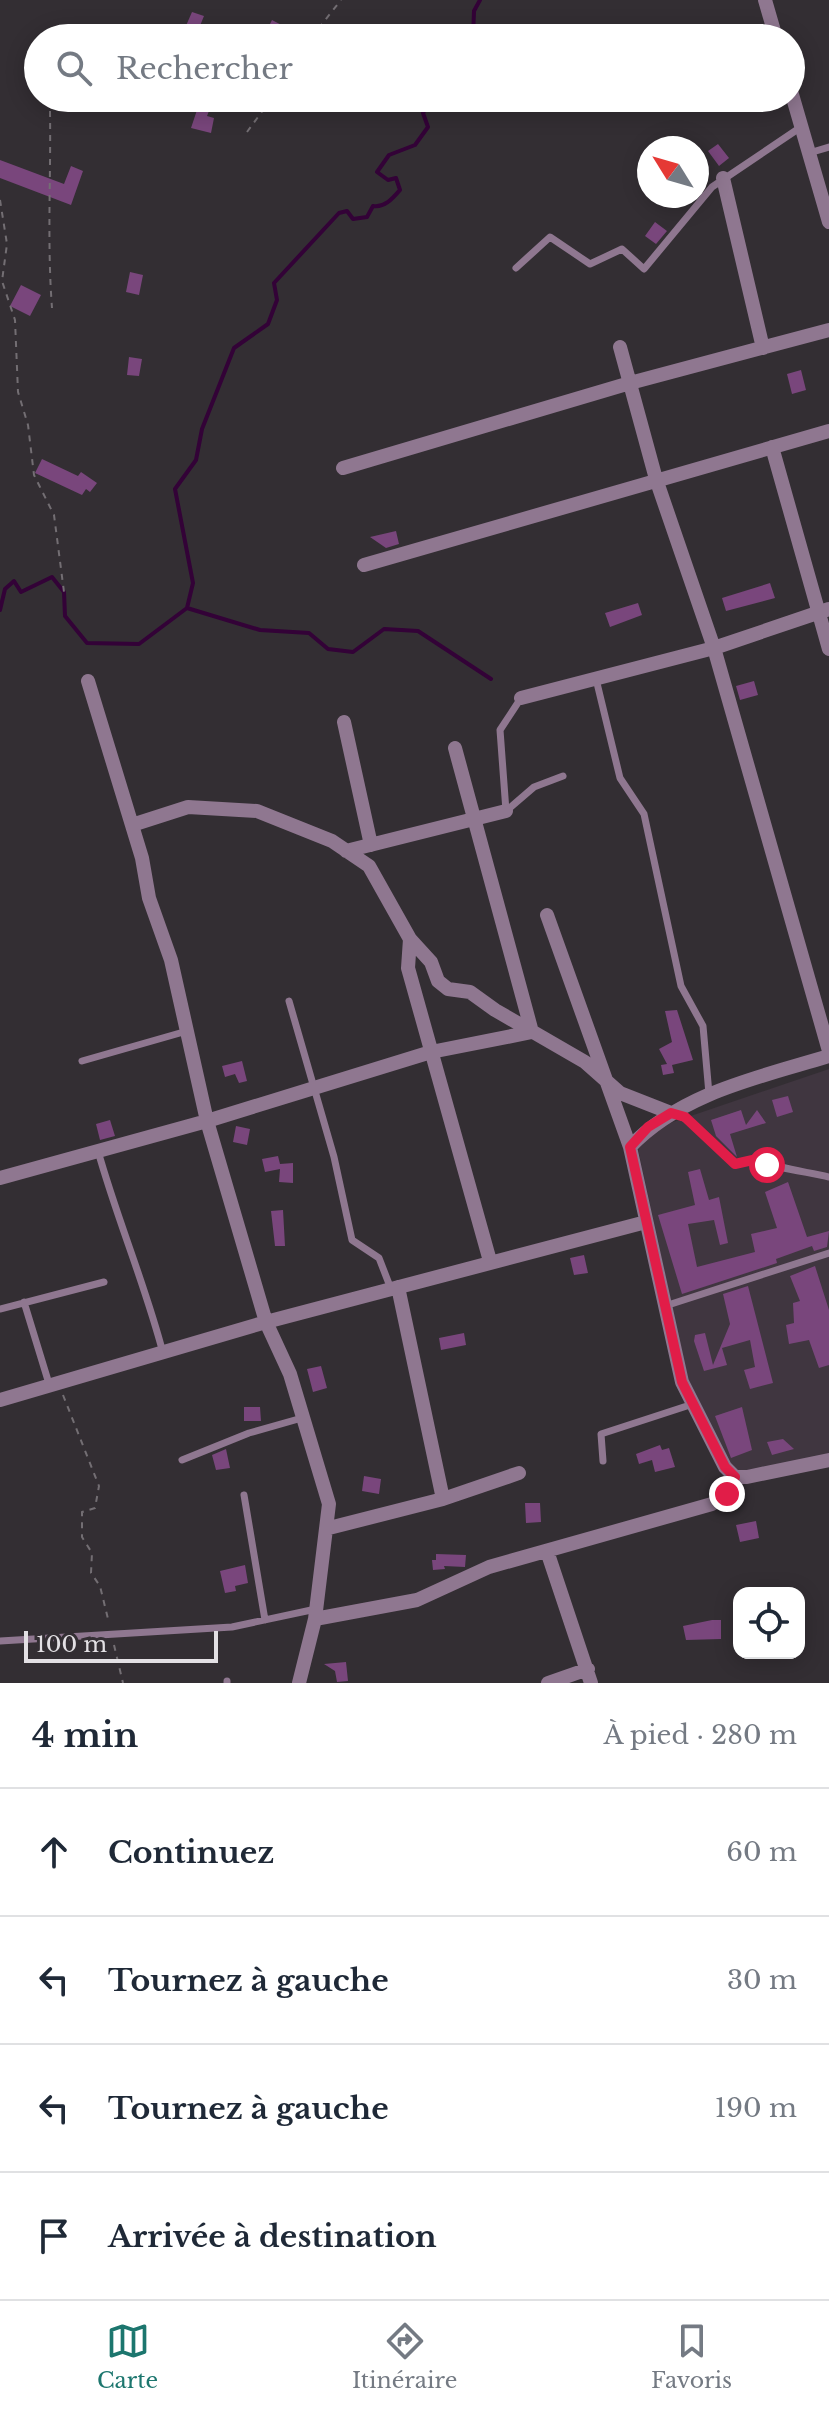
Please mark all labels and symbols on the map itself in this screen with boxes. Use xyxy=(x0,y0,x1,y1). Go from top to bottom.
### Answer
north arrow xyxy=(637,136,709,208)
route start xyxy=(749,1147,785,1183)
route end xyxy=(709,1476,745,1512)
scale bar xyxy=(24,1627,218,1663)

